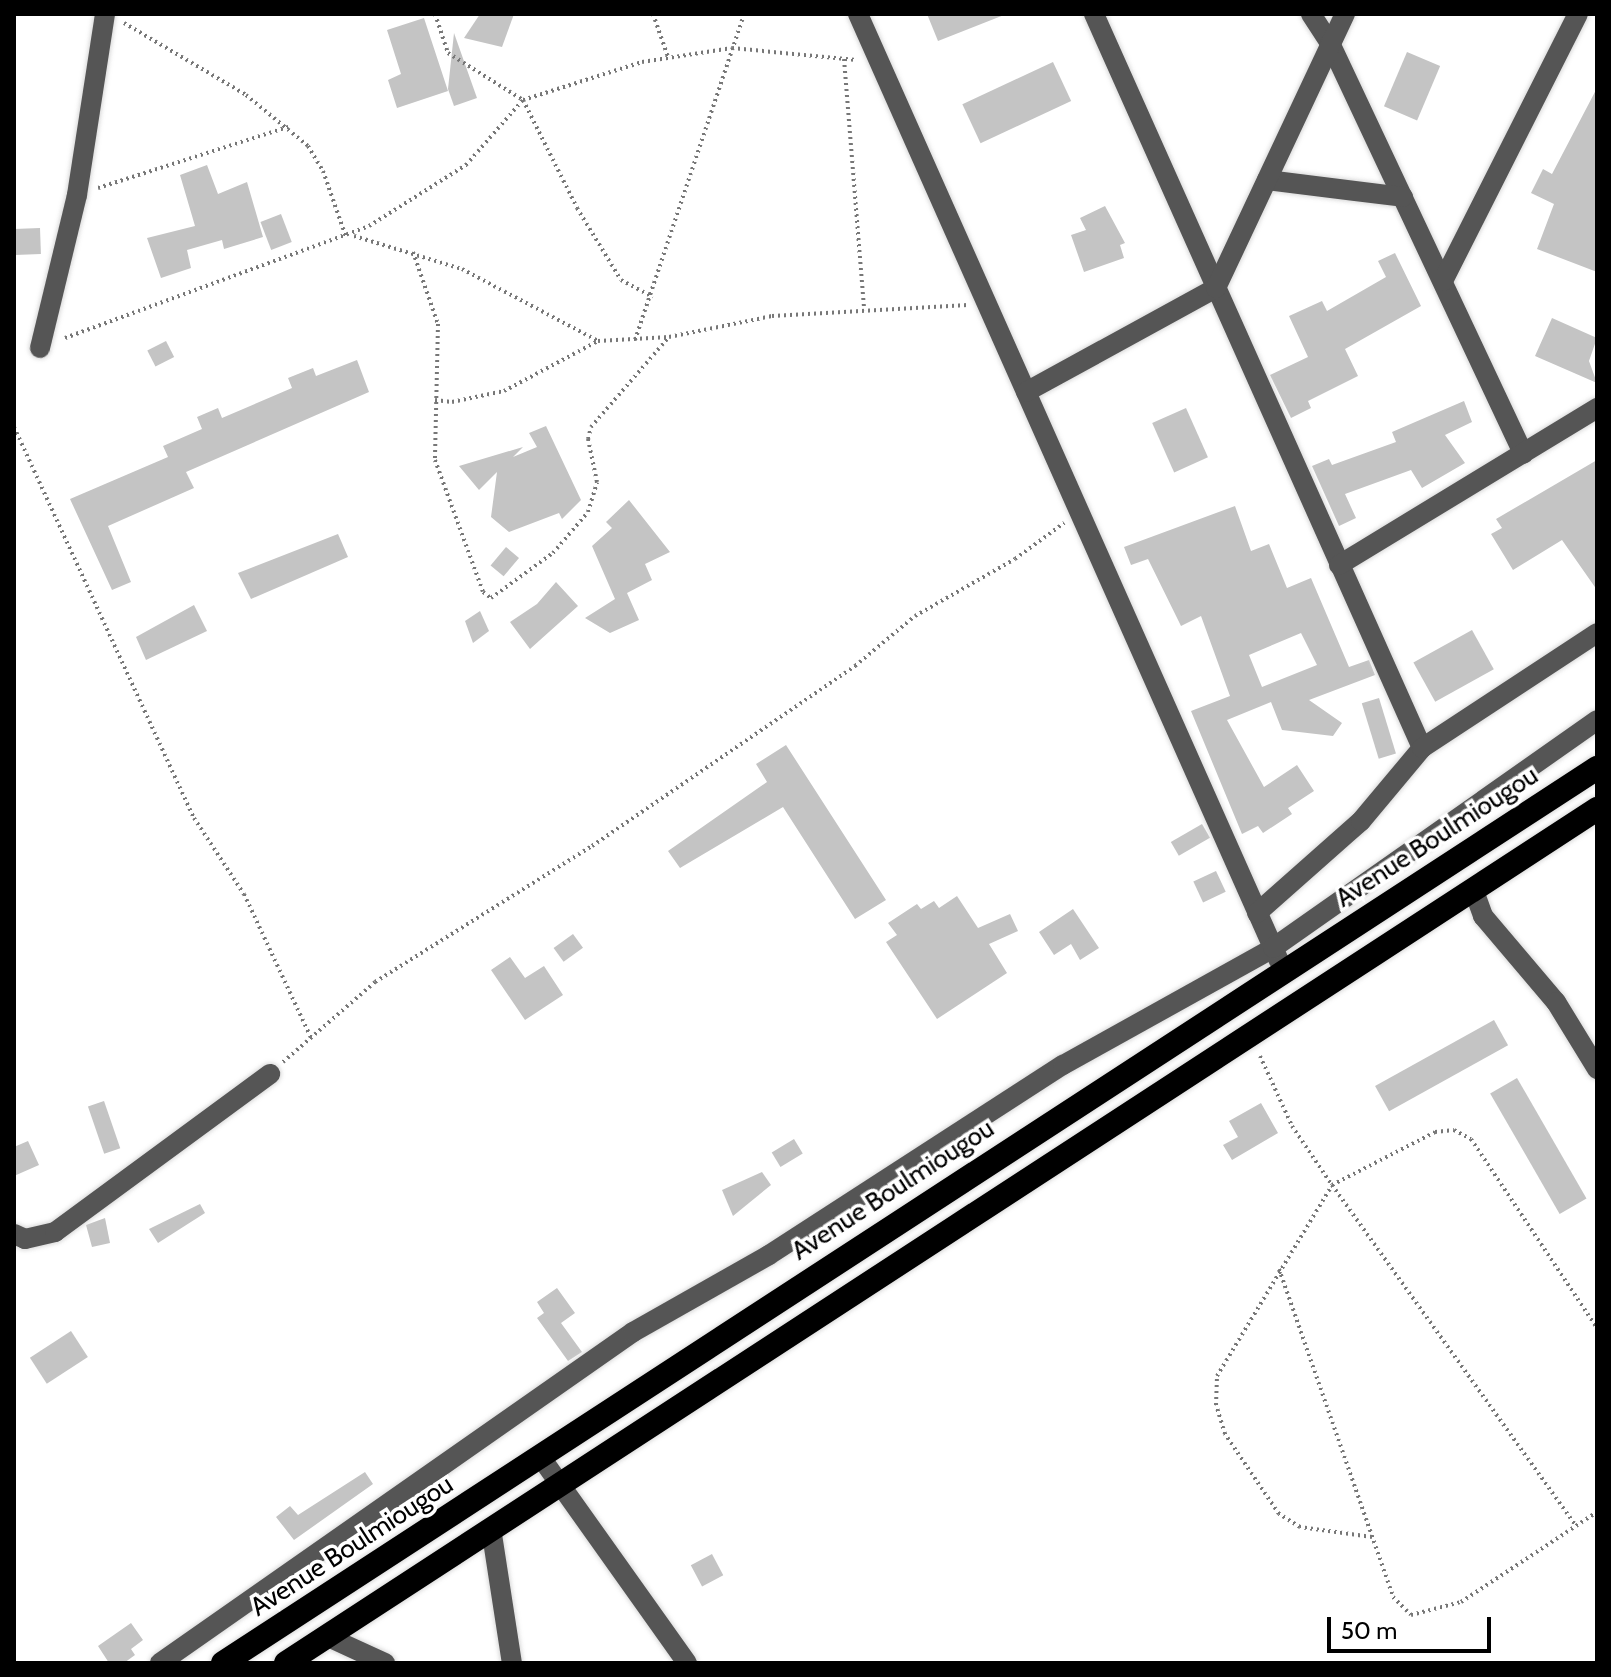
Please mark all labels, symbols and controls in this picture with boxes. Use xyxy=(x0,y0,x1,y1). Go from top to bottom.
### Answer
street label: Avenue Boulmiougou xyxy=(1330,760,1544,914)
street label: Avenue Boulmiougou xyxy=(786,1113,1000,1267)
street label: Avenue Boulmiougou xyxy=(245,1469,459,1623)
scale bar xyxy=(1331,1601,1495,1651)
text: 50 m xyxy=(1341,1616,1397,1645)

